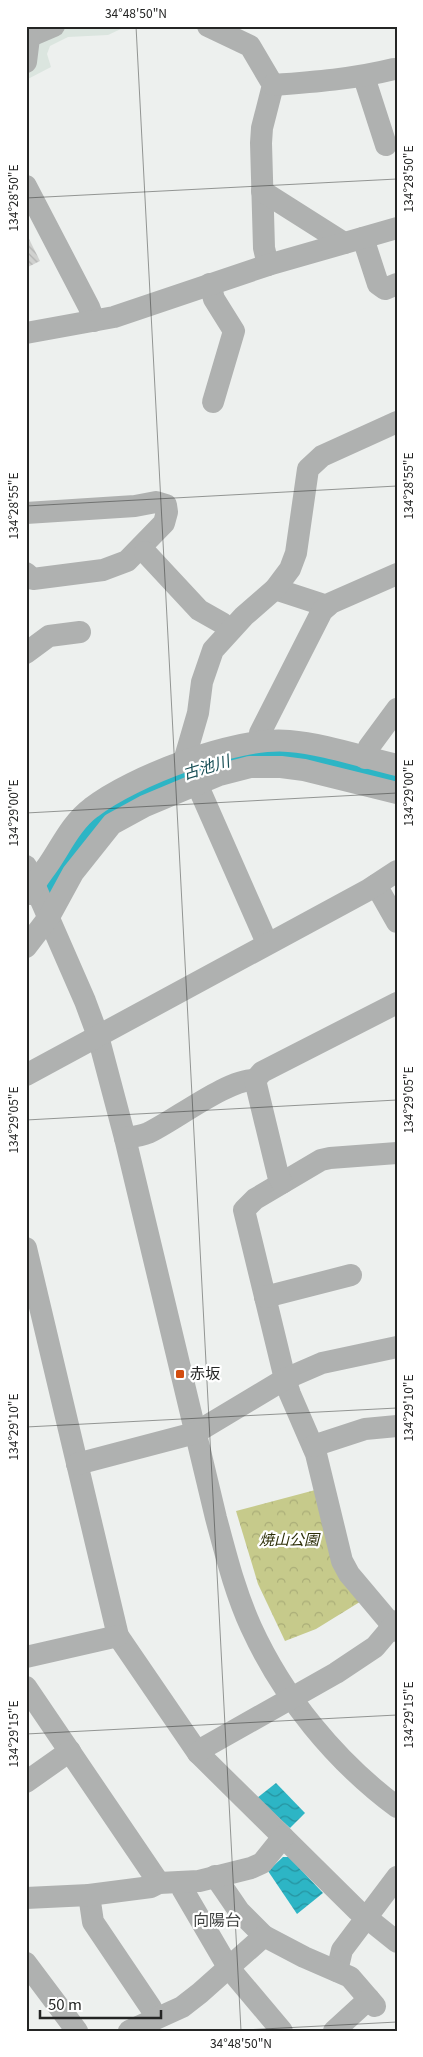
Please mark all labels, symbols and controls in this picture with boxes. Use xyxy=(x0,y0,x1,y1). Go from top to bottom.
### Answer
text: 34°48'50"N xyxy=(105,4,167,21)
text: 134°28'50"E xyxy=(399,145,416,213)
text: 134°28'50"E xyxy=(4,164,21,232)
text: 134°28'55"E xyxy=(399,452,416,520)
text: 134°28'55"E xyxy=(4,472,21,540)
water label: 古池川 xyxy=(179,747,234,785)
text: 134°29'00"E xyxy=(399,759,416,827)
text: 134°29'00"E xyxy=(4,779,21,847)
text: 134°29'05"E xyxy=(399,1066,416,1134)
text: 134°29'05"E xyxy=(4,1086,21,1154)
place label: 赤坂 xyxy=(190,1362,220,1383)
marker: 赤坂 xyxy=(174,1368,186,1380)
text: 134°29'10"E xyxy=(399,1374,416,1442)
text: 134°29'10"E xyxy=(4,1393,21,1461)
park label: 焼山公園 xyxy=(259,1528,321,1549)
text: 134°29'15"E xyxy=(399,1681,416,1749)
text: 134°29'15"E xyxy=(4,1700,21,1768)
district label: 向陽台 xyxy=(193,1907,241,1931)
scale bar xyxy=(40,1987,161,2019)
text: 50 m xyxy=(48,1993,82,2014)
text: 34°48'50"N xyxy=(210,2034,272,2051)

